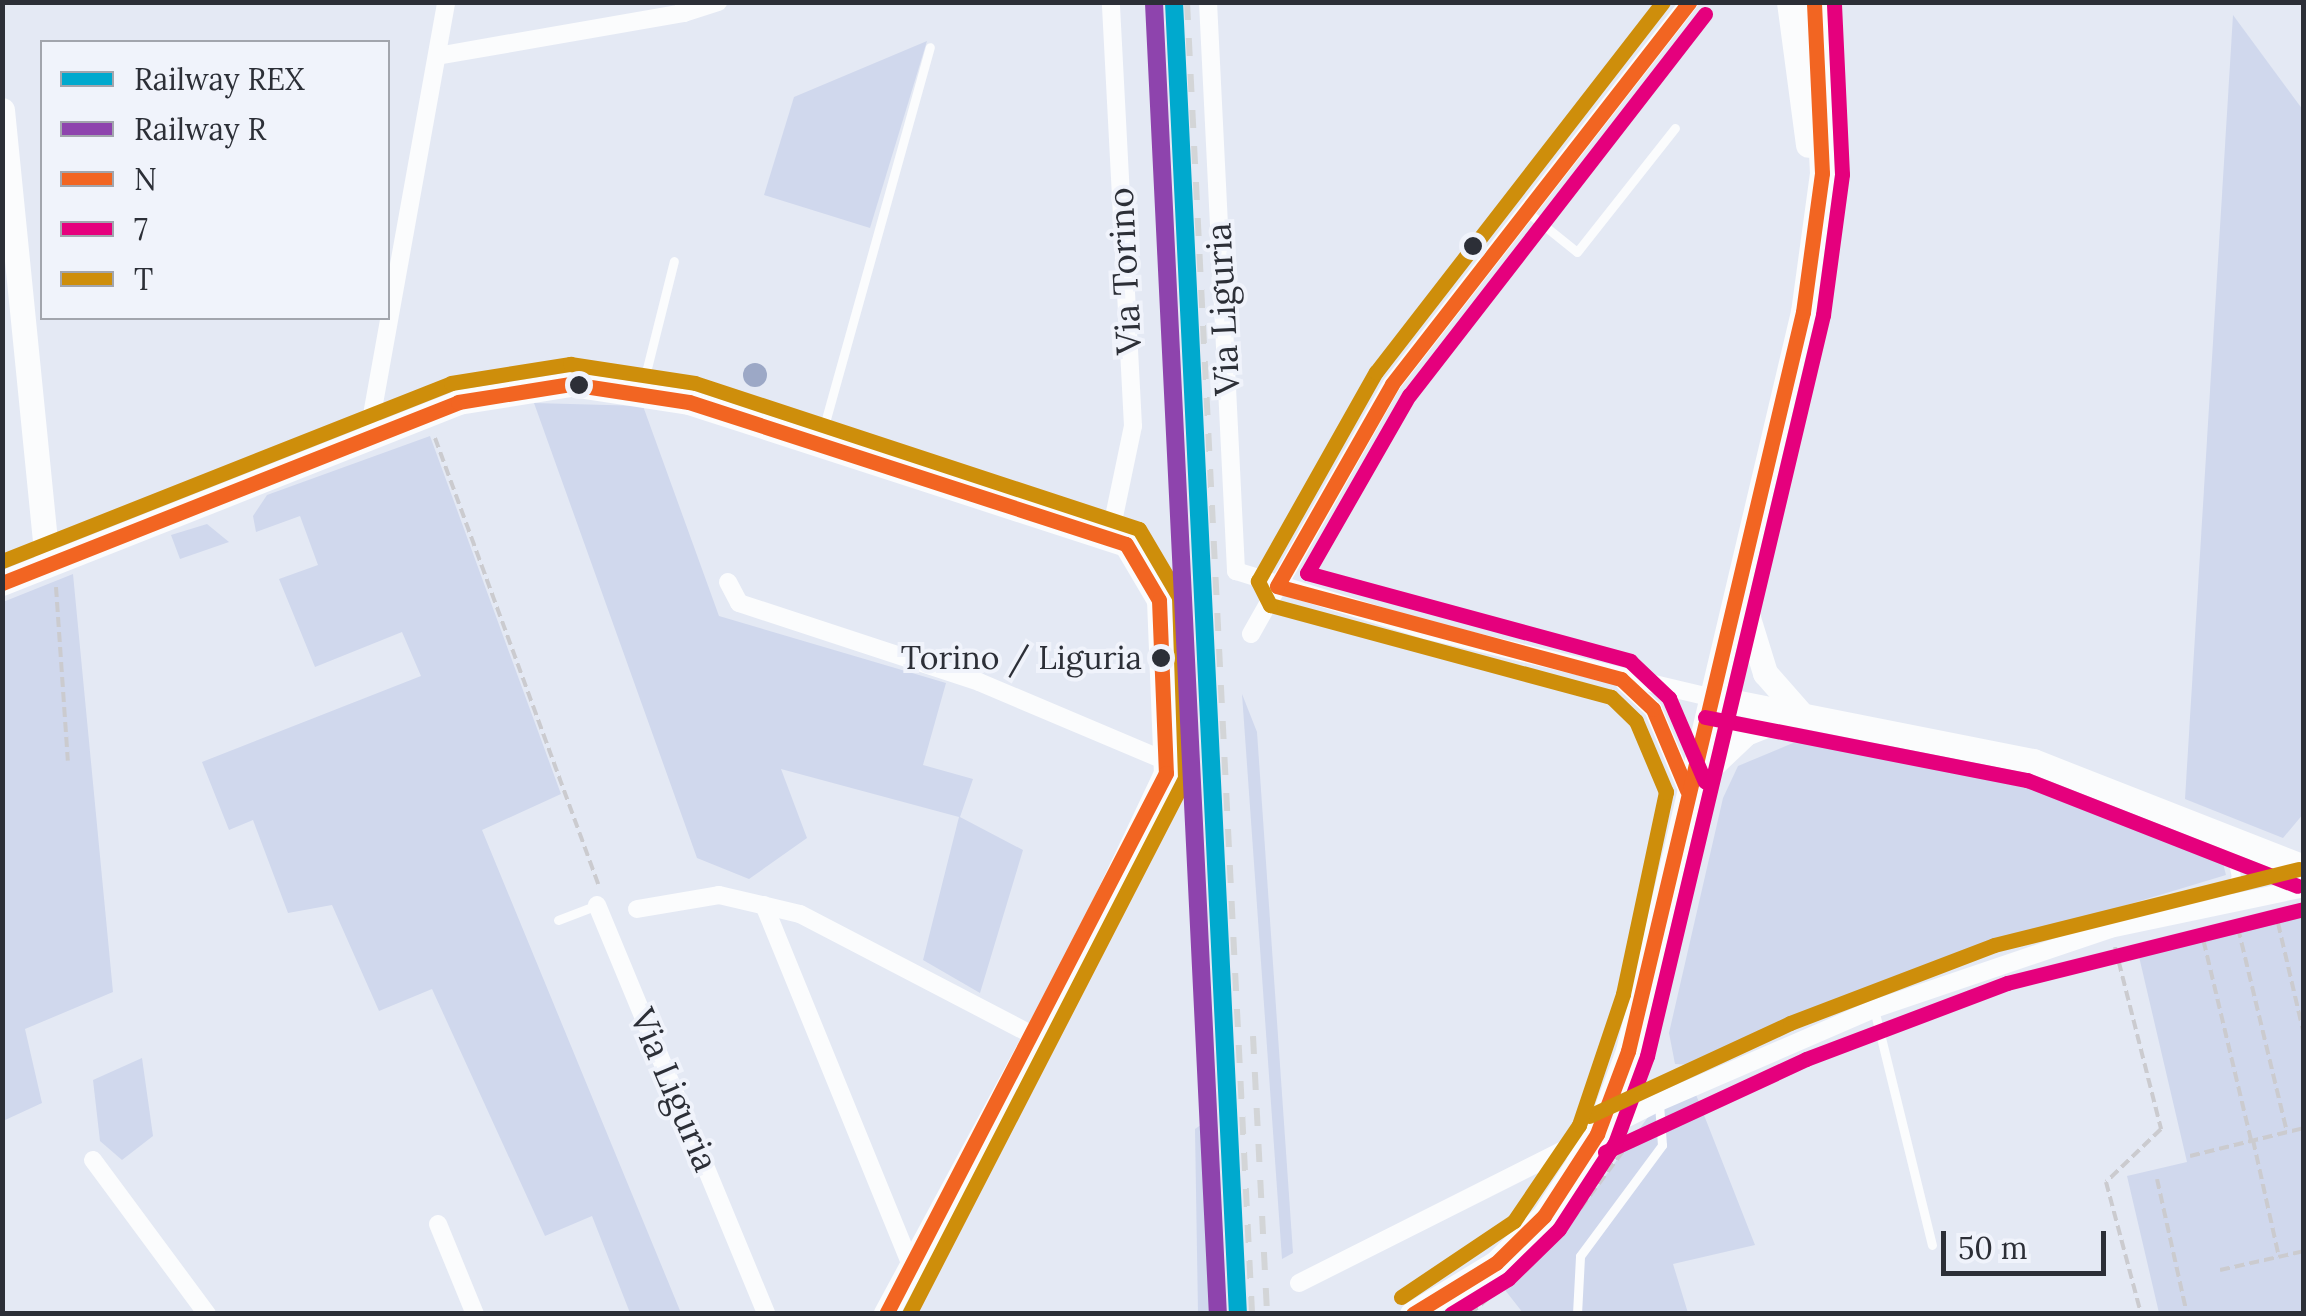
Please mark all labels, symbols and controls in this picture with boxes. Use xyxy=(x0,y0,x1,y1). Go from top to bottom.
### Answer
legend xyxy=(40,40,390,320)
text: Railway REX xyxy=(134,60,304,98)
text: Railway R xyxy=(134,110,266,148)
text: N xyxy=(134,160,157,198)
street label: Via Torino xyxy=(1100,186,1150,356)
text: 7 xyxy=(134,210,148,248)
street label: Via Liguria xyxy=(1198,222,1248,396)
unlabelled marker xyxy=(1463,236,1483,256)
text: T xyxy=(134,260,153,298)
unlabelled marker xyxy=(569,375,589,395)
place label: Torino / Liguria xyxy=(901,639,1142,677)
marker: Torino / Liguria xyxy=(1151,648,1171,668)
street label: Via Liguria xyxy=(621,1002,727,1178)
scale bar xyxy=(1946,1211,2111,1273)
text: 50 m xyxy=(1958,1229,2028,1267)

